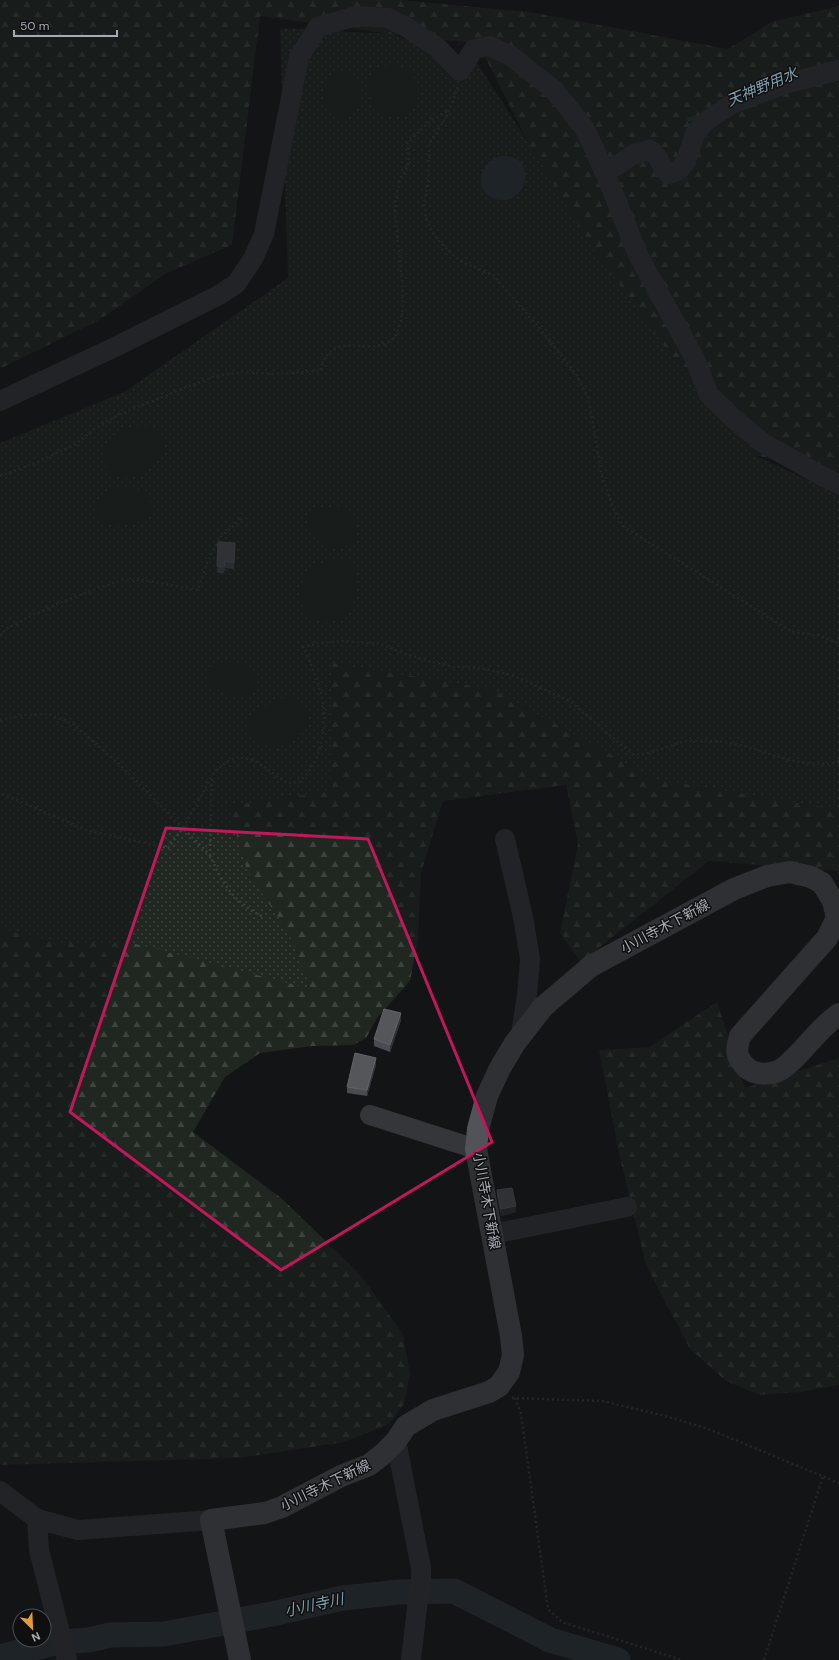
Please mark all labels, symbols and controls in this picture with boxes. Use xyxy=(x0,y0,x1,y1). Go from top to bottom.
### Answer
scale bar xyxy=(14,12,117,38)
text: 50 m xyxy=(20,18,49,34)
water label: 天神野用水 xyxy=(724,62,802,111)
street label: 小川寺木下新線 xyxy=(618,895,712,957)
street label: 小川寺木下新線 xyxy=(470,1151,504,1251)
street label: 小川寺木下新線 xyxy=(277,1455,373,1515)
water label: 小川寺川 xyxy=(283,1589,347,1621)
north arrow xyxy=(12,1608,52,1648)
text: N xyxy=(30,1629,43,1645)

